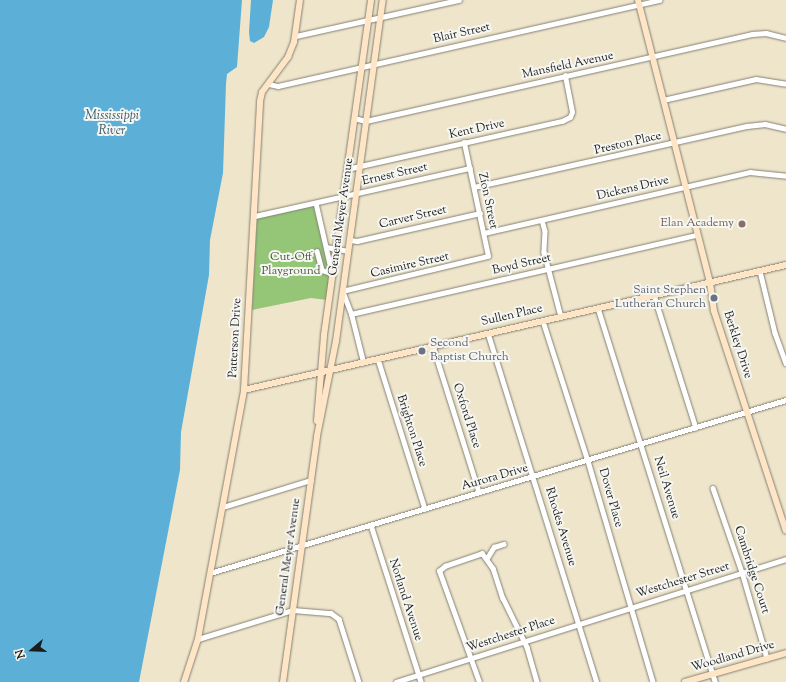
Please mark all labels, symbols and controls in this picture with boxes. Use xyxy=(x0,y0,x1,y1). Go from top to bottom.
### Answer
street label: Blair Street xyxy=(432,20,492,48)
street label: Mansfield Avenue xyxy=(521,49,615,83)
water label: Mississippi River xyxy=(85,109,139,140)
street label: Kent Drive xyxy=(448,117,506,143)
street label: Preston Place xyxy=(593,129,663,159)
street label: General Meyer Avenue xyxy=(327,157,357,277)
street label: Ernest Street xyxy=(361,160,429,190)
street label: Zion Street xyxy=(474,171,500,231)
street label: Dickens Drive xyxy=(596,174,670,204)
street label: Carver Street xyxy=(378,203,448,233)
place label: Elan Academy xyxy=(660,217,734,231)
marker: Elan Academy xyxy=(737,219,747,229)
street label: Casimire Street xyxy=(369,250,451,282)
park label: Cut-Off Playground xyxy=(262,251,320,279)
street label: Boyd Street xyxy=(491,251,553,279)
place label: Saint Stephen Lutheran Church xyxy=(615,284,706,312)
marker: Saint Stephen Lutheran Church xyxy=(709,293,719,303)
street label: Patterson Drive xyxy=(227,298,245,378)
street label: Sullen Place xyxy=(480,302,544,330)
street label: Berkley Drive xyxy=(719,309,755,381)
place label: Second Baptist Church xyxy=(430,337,509,365)
marker: Second Baptist Church xyxy=(417,346,427,356)
street label: Oxford Place xyxy=(449,382,483,450)
street label: Brighton Place xyxy=(393,393,429,469)
street label: Neil Avenue xyxy=(650,455,682,521)
street label: Aurora Drive xyxy=(460,462,530,494)
street label: Dover Place xyxy=(595,467,625,529)
street label: Rhodes Avenue xyxy=(541,486,579,568)
street label: General Meyer Avenue xyxy=(274,497,304,617)
street label: Cambridge Court xyxy=(730,524,772,616)
street label: Norland Avenue xyxy=(385,557,425,643)
street label: Westchester Street xyxy=(635,560,731,602)
street label: Westchester Place xyxy=(465,614,557,656)
north arrow xyxy=(12,630,52,670)
street label: Woodland Drive xyxy=(690,638,776,676)
text: N xyxy=(12,647,30,661)

